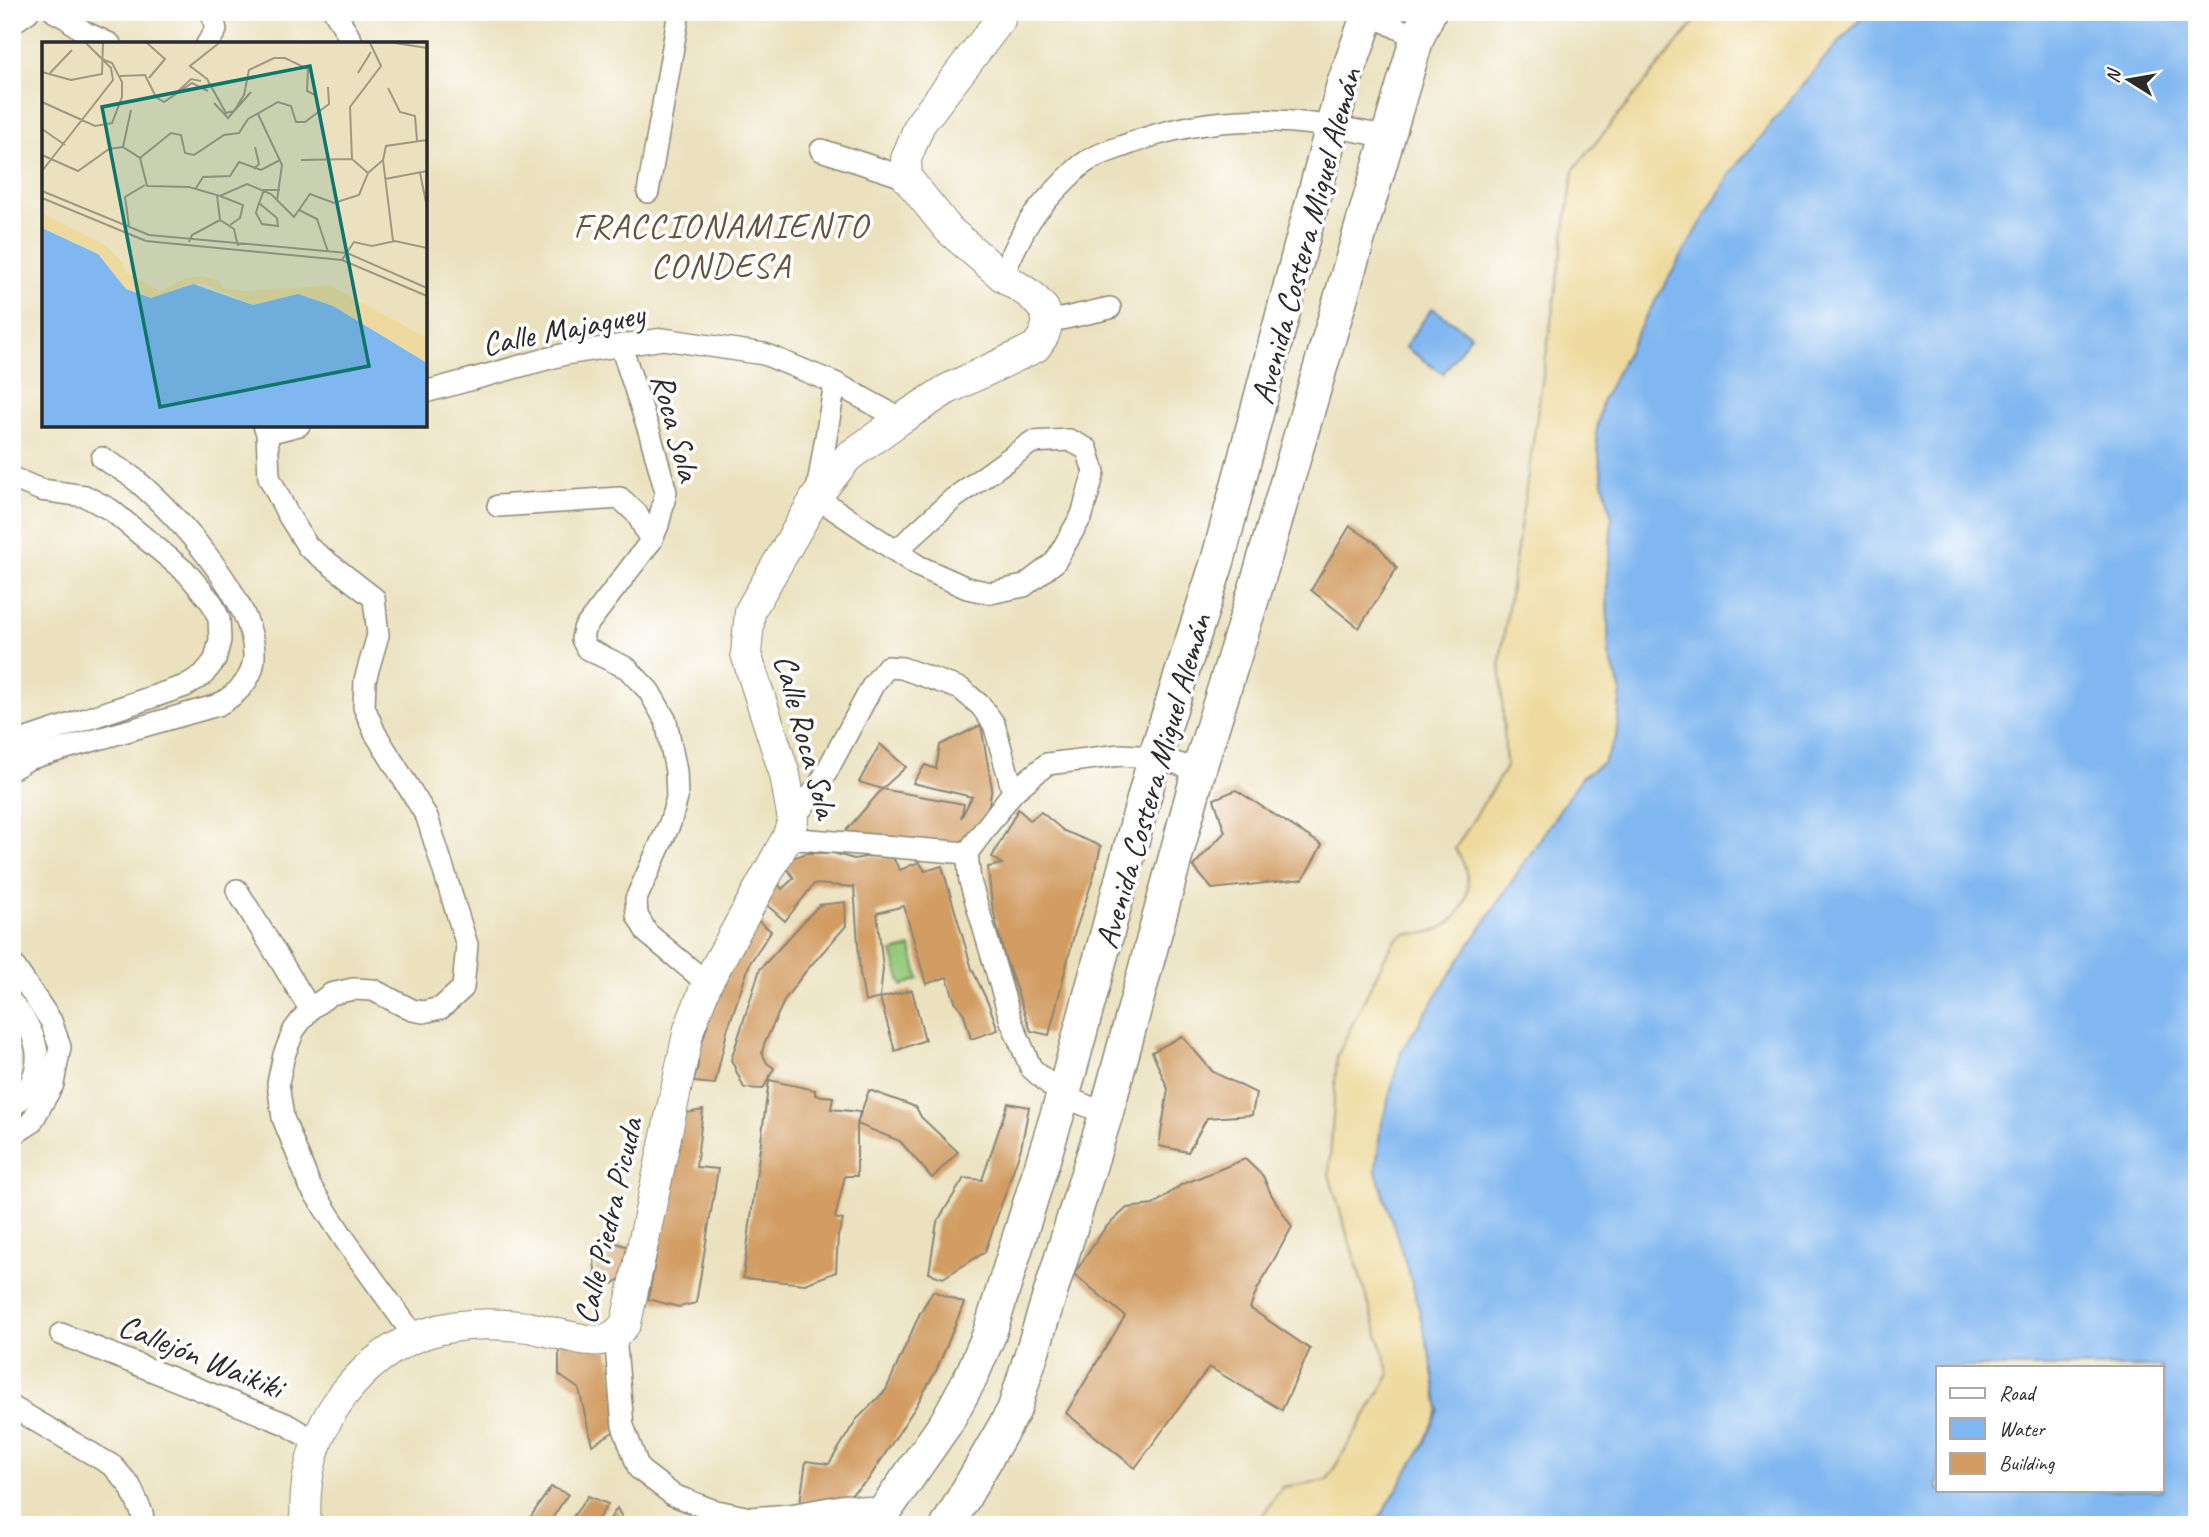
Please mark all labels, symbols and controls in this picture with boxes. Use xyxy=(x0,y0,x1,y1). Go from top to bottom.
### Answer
inset map xyxy=(42,42,427,427)
north arrow xyxy=(2094,46,2164,116)
street label: Avenida Costera Miguel Alemán xyxy=(1241,62,1371,409)
text: N xyxy=(2100,66,2127,85)
district label: FRACCIONAMIENTO CONDESA xyxy=(573,203,870,288)
street label: Calle Majaguey xyxy=(478,292,650,365)
street label: Roca Sola xyxy=(642,369,711,488)
street label: Avenida Costera Miguel Alemán xyxy=(1085,608,1221,953)
street label: Calle Roca Sola xyxy=(764,650,849,825)
street label: Calle Piedra Picuda xyxy=(564,1112,652,1328)
street label: Callejón Waikiki xyxy=(113,1304,293,1409)
legend xyxy=(1936,1366,2164,1492)
text: Road xyxy=(1999,1380,2038,1406)
text: Water xyxy=(1999,1416,2046,1442)
text: Building xyxy=(1999,1450,2056,1476)

